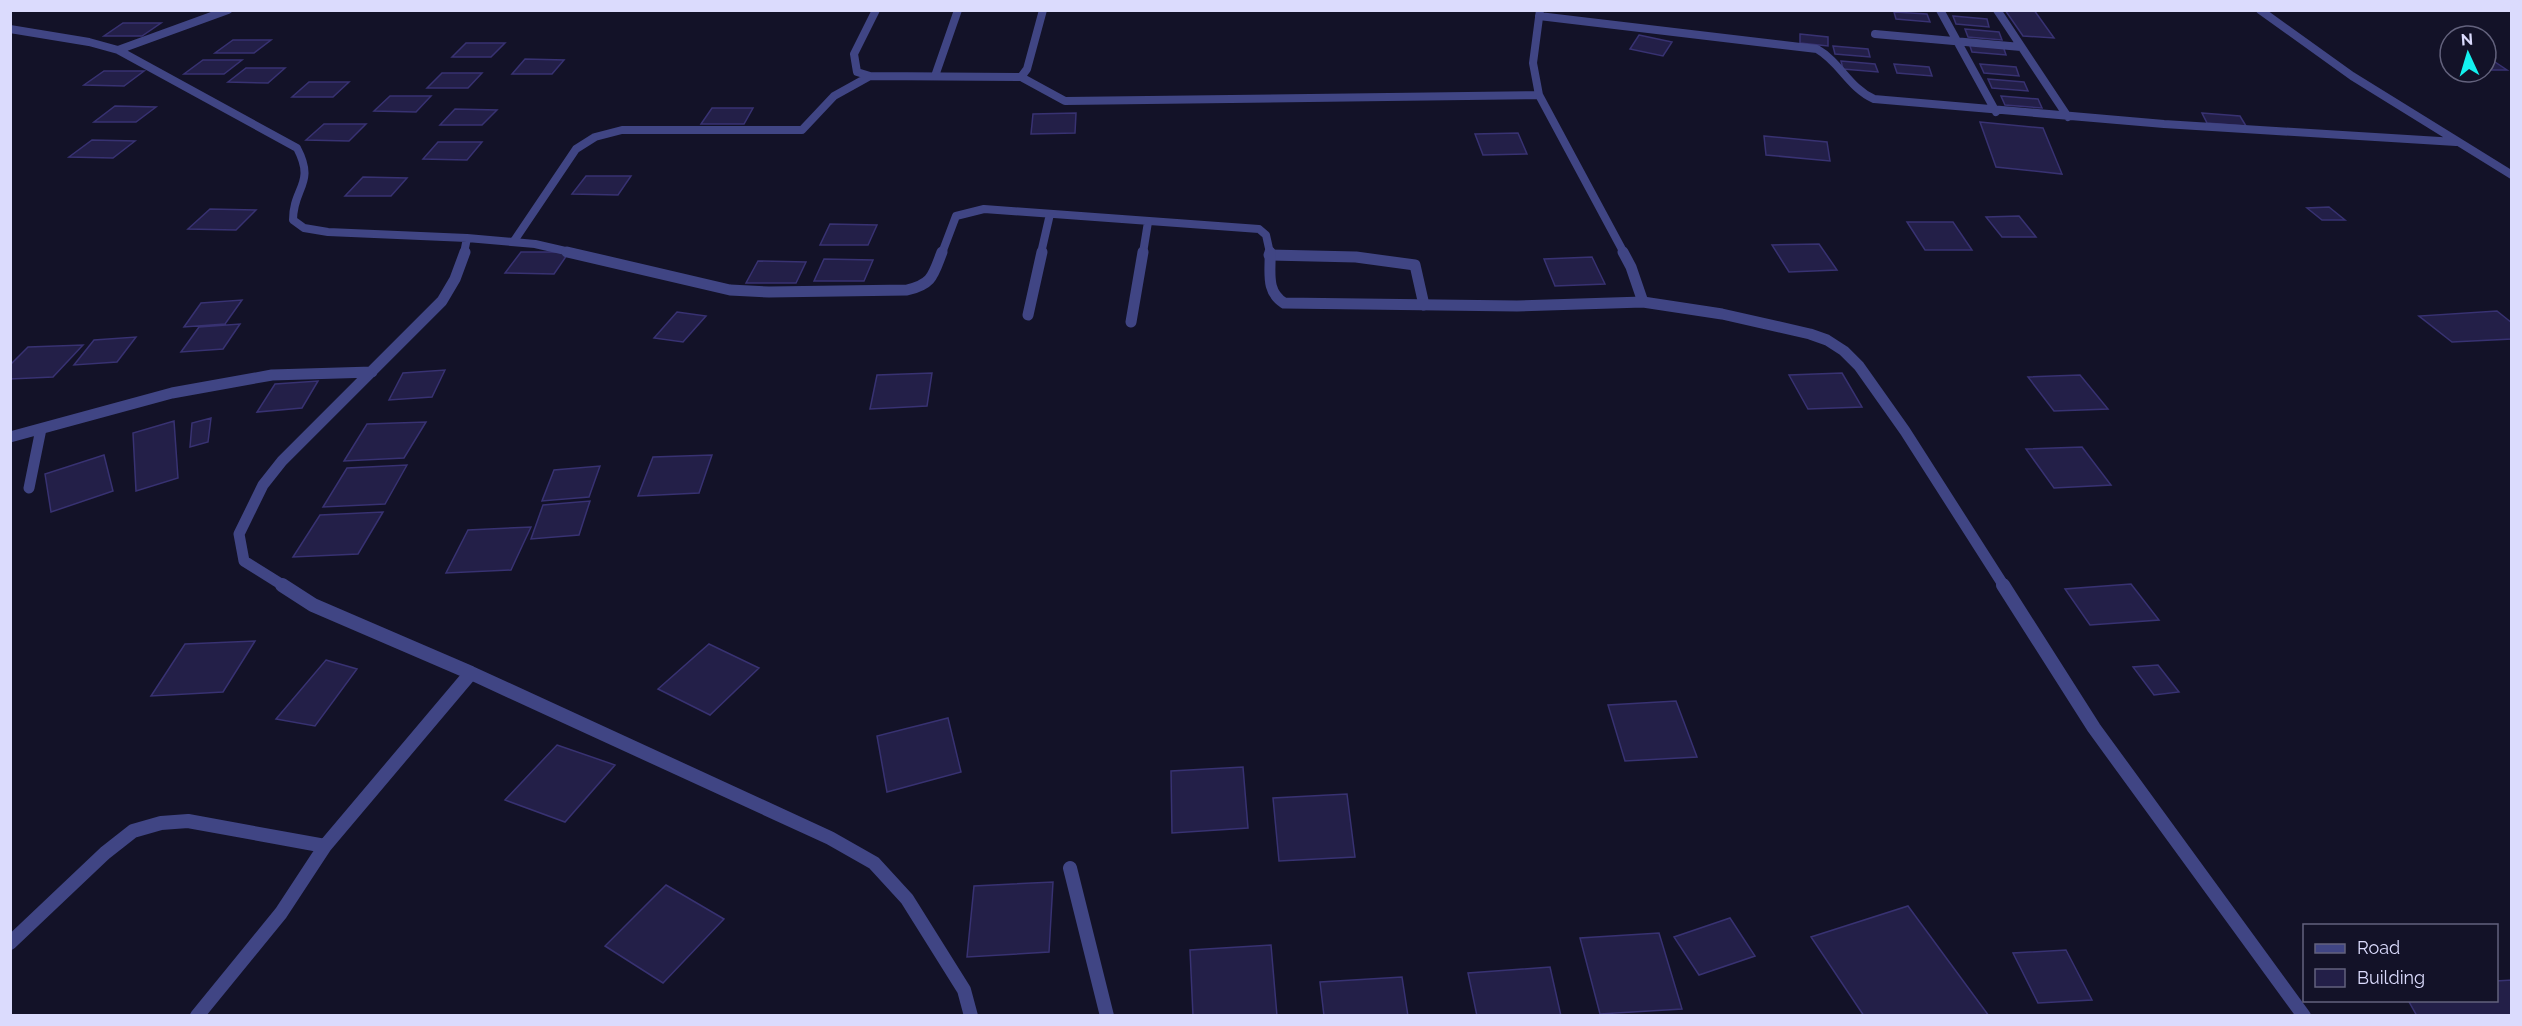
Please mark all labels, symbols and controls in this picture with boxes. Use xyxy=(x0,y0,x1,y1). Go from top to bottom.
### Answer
north arrow xyxy=(2438,24,2498,84)
text: N xyxy=(2460,30,2474,49)
legend xyxy=(2303,924,2498,1002)
text: Road xyxy=(2357,937,2400,958)
text: Building xyxy=(2357,967,2425,988)

